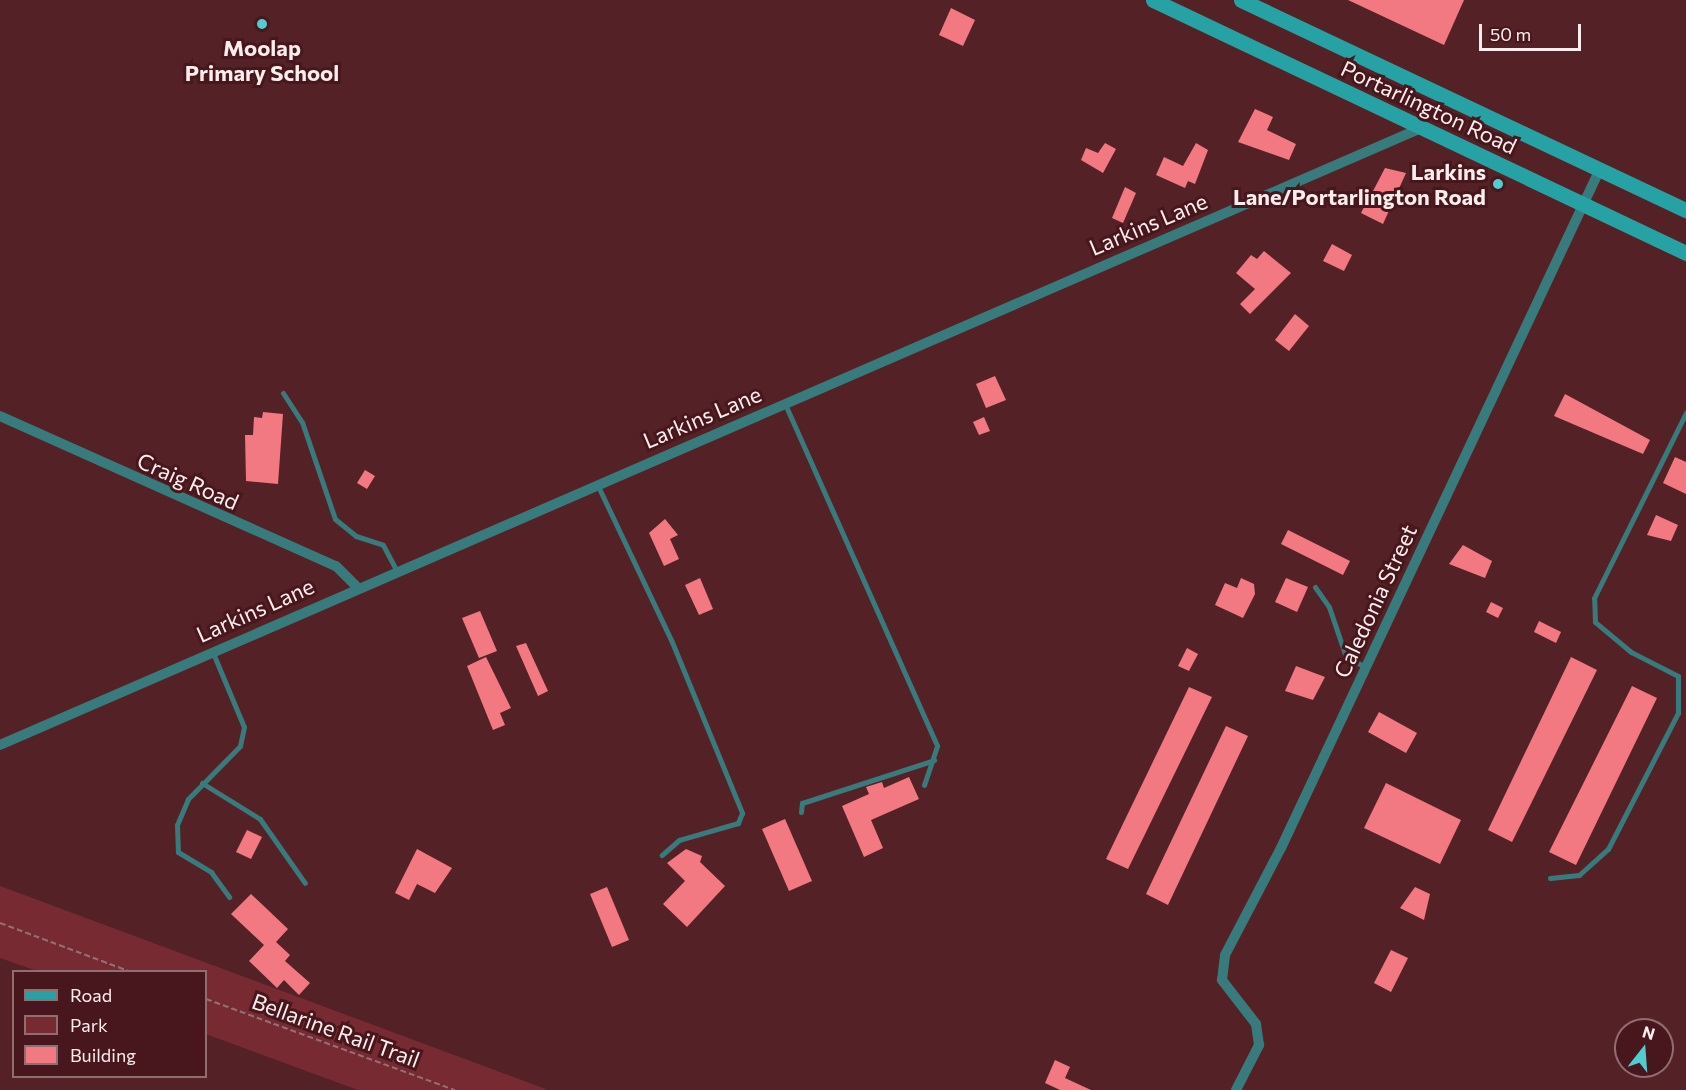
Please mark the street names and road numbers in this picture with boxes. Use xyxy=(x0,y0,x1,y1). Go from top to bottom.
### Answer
street label: Portarlington Road xyxy=(1337,55,1521,159)
street label: Larkins Lane xyxy=(1085,187,1211,261)
street label: Larkins Lane xyxy=(639,380,765,454)
street label: Craig Road xyxy=(133,447,243,515)
street label: Caledonia Street xyxy=(1328,520,1422,682)
street label: Larkins Lane xyxy=(192,572,318,648)
street label: Bellarine Rail Trail xyxy=(249,987,423,1073)

